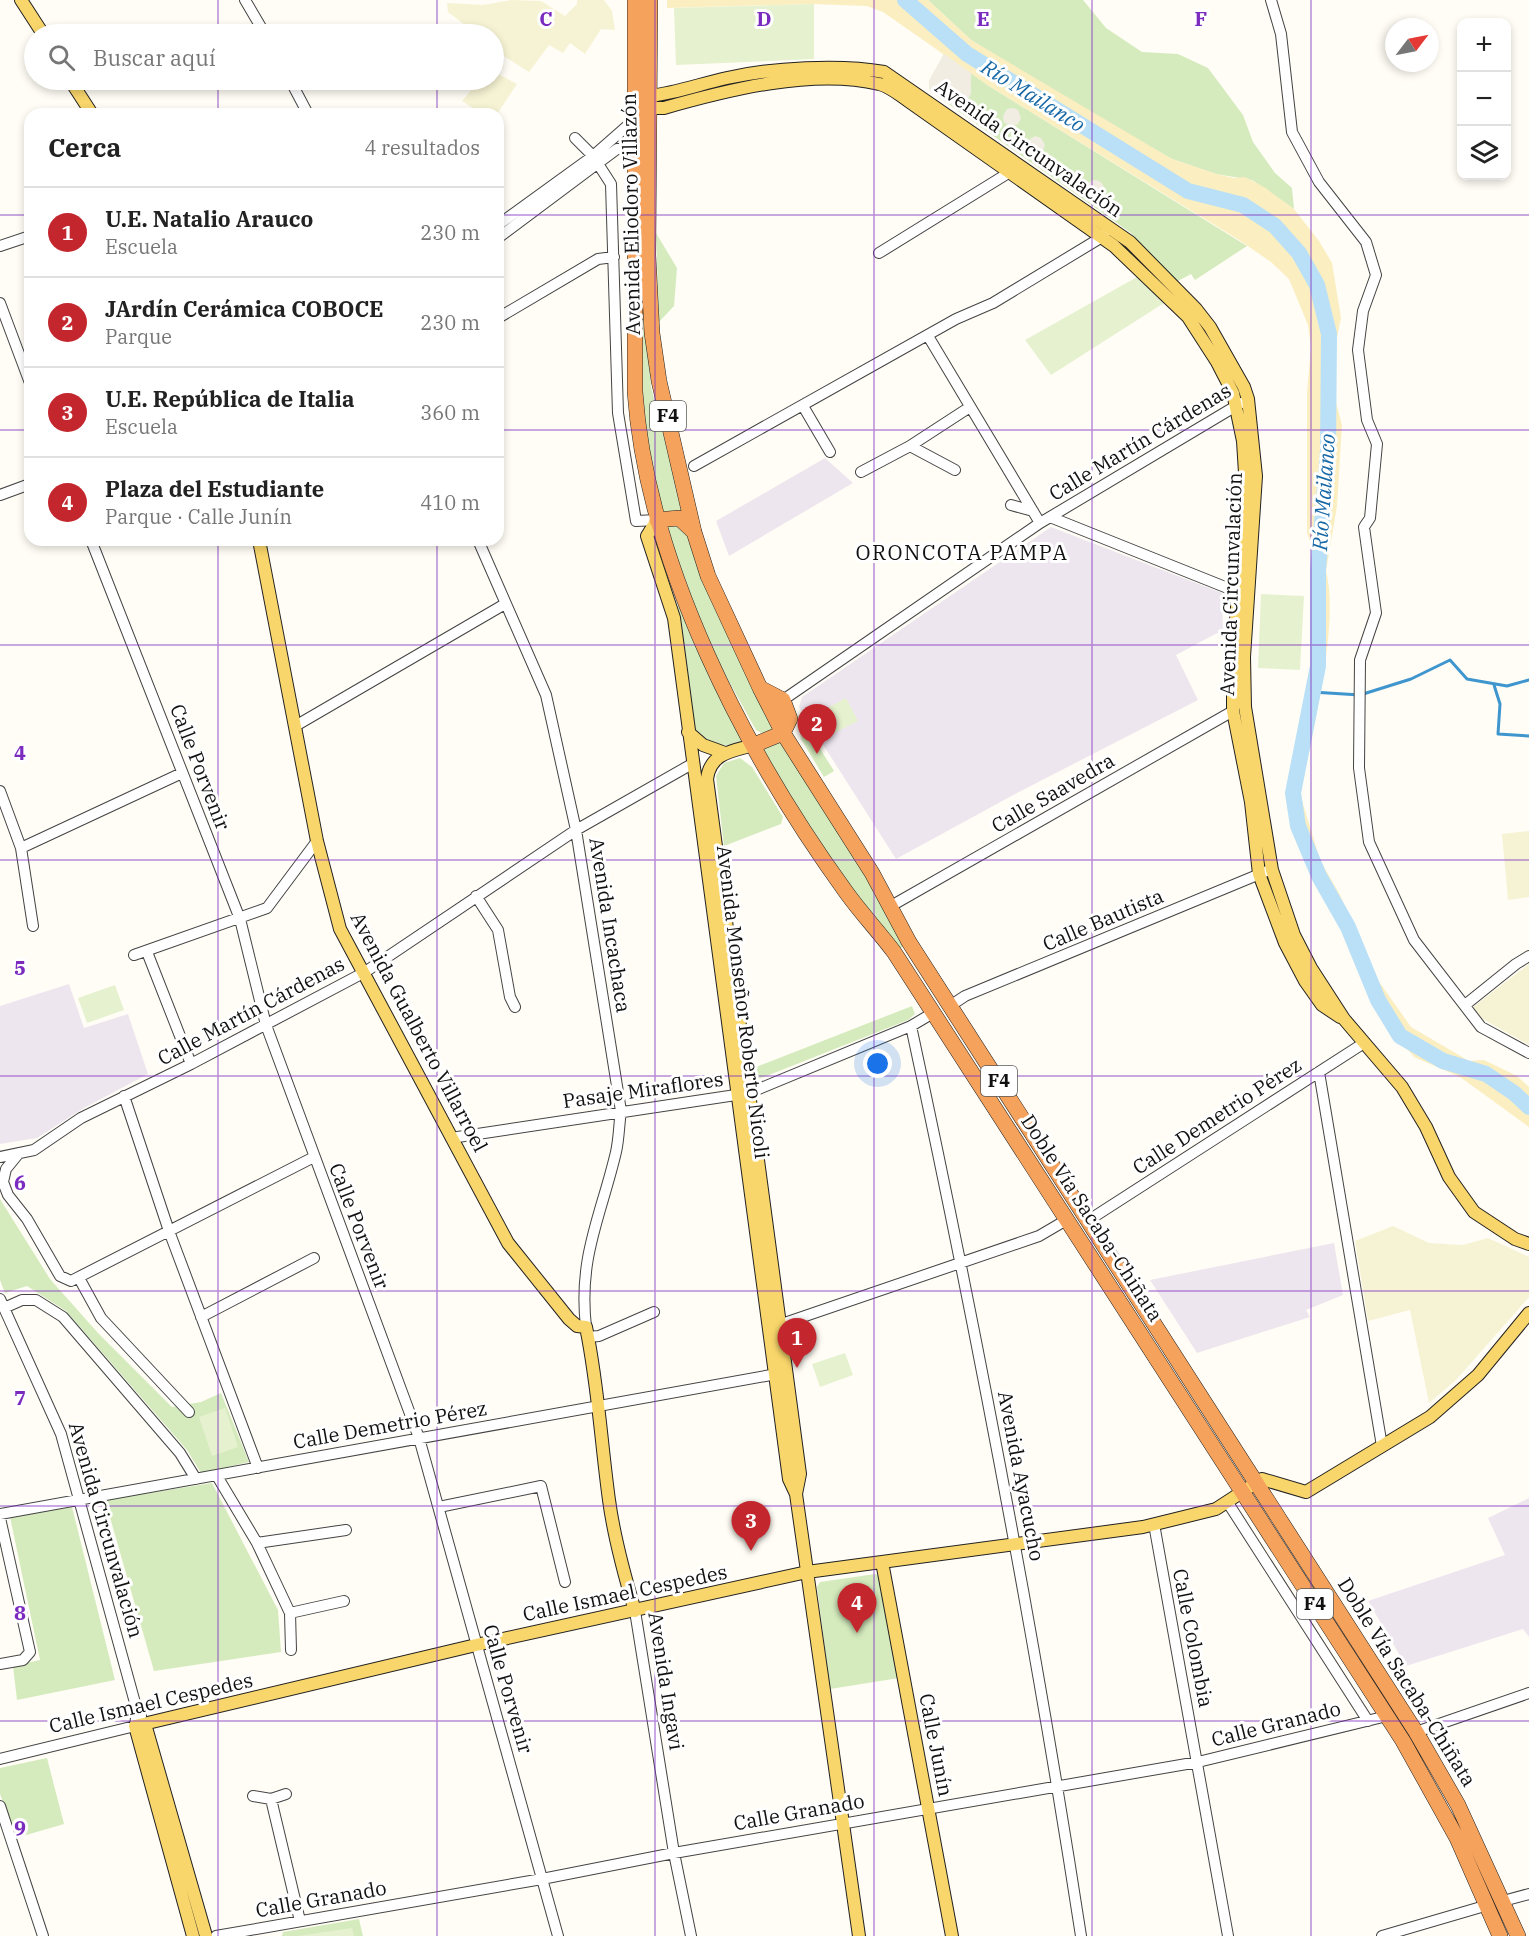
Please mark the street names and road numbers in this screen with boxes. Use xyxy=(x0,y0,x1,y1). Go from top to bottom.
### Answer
street label: Avenida Circunvalación xyxy=(930,72,1129,223)
street label: Avenida Eliodoro Villazón xyxy=(615,92,646,335)
street label: Calle Martín Cárdenas xyxy=(1044,376,1236,507)
road number: F4 xyxy=(650,401,686,431)
street label: Avenida Circunvalación xyxy=(1213,472,1248,696)
street label: Calle Porvenir xyxy=(164,700,237,834)
street label: Calle Saavedra xyxy=(986,746,1119,839)
street label: Avenida Incachaca xyxy=(583,835,638,1015)
street label: Avenida Monseñor Roberto Nicoli xyxy=(711,844,776,1160)
street label: Calle Bautista xyxy=(1038,882,1167,957)
street label: Avenida Gualberto Villarroel xyxy=(345,907,494,1156)
street label: Calle Martín Cárdenas xyxy=(153,950,349,1071)
street label: Calle Demetrio Pérez xyxy=(1127,1051,1306,1180)
street label: Pasaje Miraflores xyxy=(561,1065,725,1114)
road number: F4 xyxy=(981,1066,1017,1096)
street label: Doble Vía Sacaba-Chiñata xyxy=(1015,1109,1170,1326)
street label: Calle Porvenir xyxy=(323,1159,396,1293)
street label: Avenida Ayacucho xyxy=(992,1389,1051,1563)
street label: Calle Demetrio Pérez xyxy=(291,1394,489,1455)
street label: Avenida Circunvalación xyxy=(63,1419,150,1641)
street label: Calle Ismael Cespedes xyxy=(520,1558,730,1627)
street label: Calle Colombia xyxy=(1167,1566,1220,1710)
street label: Doble Vía Sacaba-Chiñata xyxy=(1332,1572,1483,1791)
road number: F4 xyxy=(1297,1589,1333,1619)
street label: Avenida Ingavi xyxy=(642,1610,691,1752)
street label: Calle Porvenir xyxy=(477,1621,540,1757)
street label: Calle Ismael Cespedes xyxy=(46,1666,255,1739)
street label: Calle Junín xyxy=(913,1691,960,1799)
street label: Calle Granado xyxy=(1208,1694,1343,1753)
street label: Calle Granado xyxy=(731,1787,866,1836)
street label: Calle Granado xyxy=(253,1874,388,1923)

